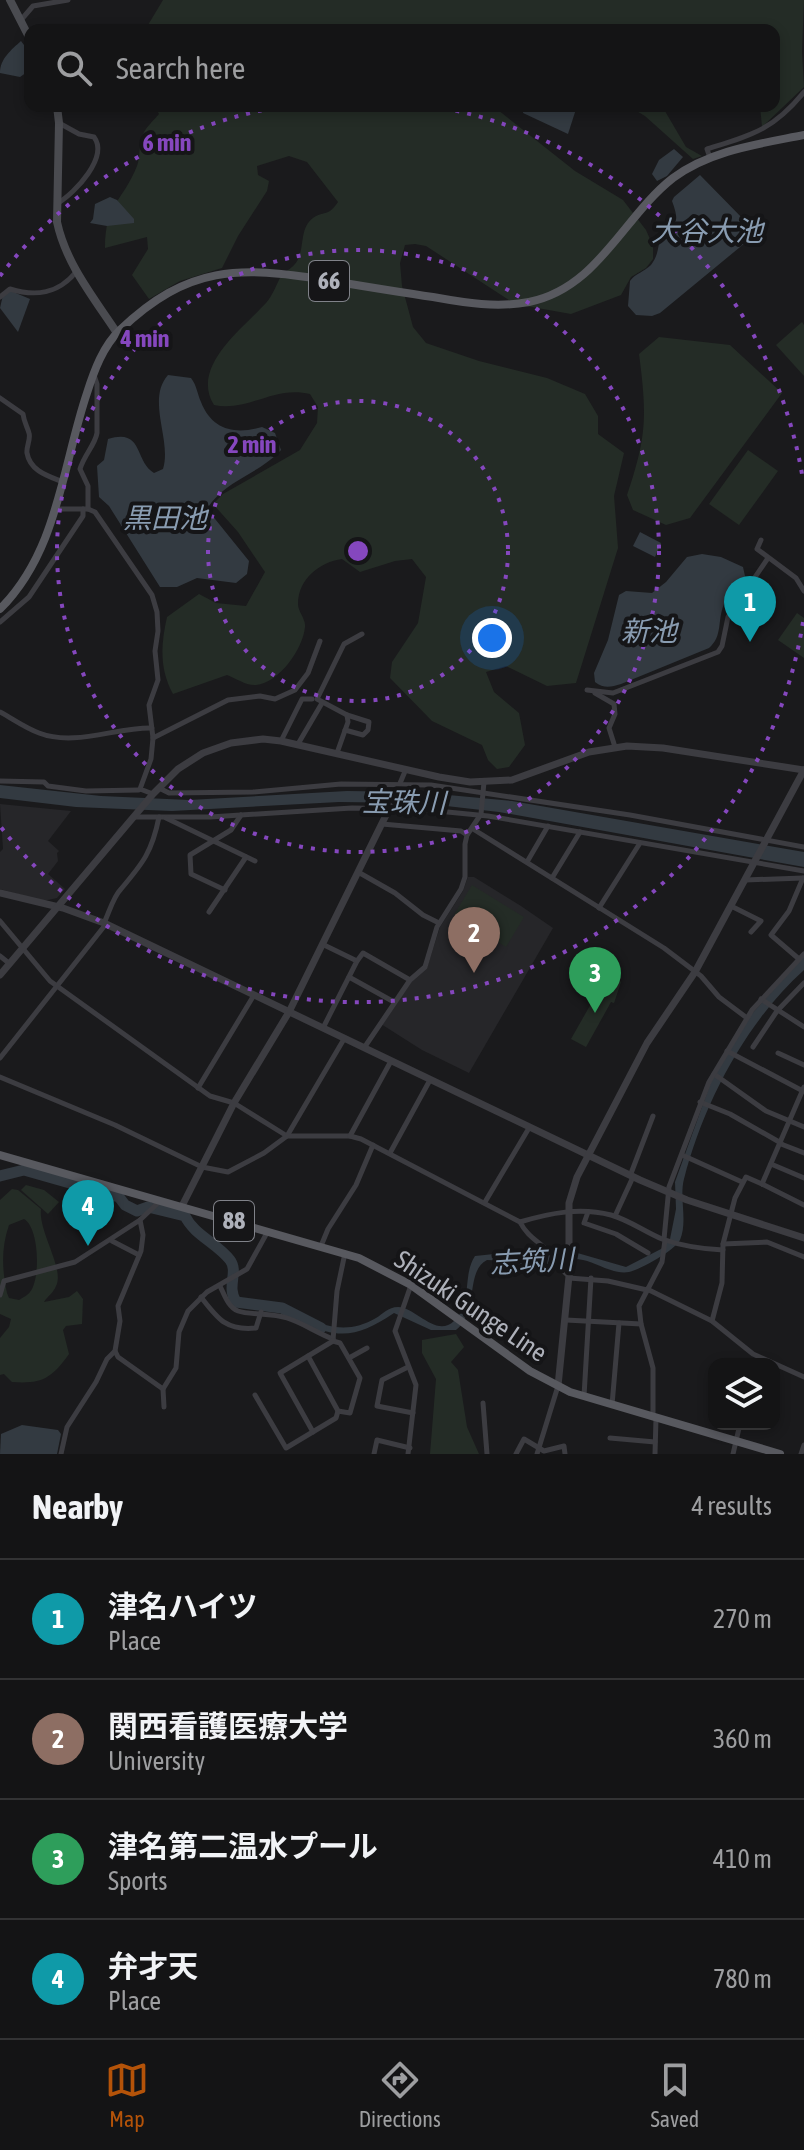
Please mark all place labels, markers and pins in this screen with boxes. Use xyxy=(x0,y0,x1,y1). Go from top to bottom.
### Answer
centre of rings xyxy=(344,537,372,565)
pin: 1 xyxy=(724,576,776,642)
pin: 2 xyxy=(448,907,500,973)
pin: 3 xyxy=(569,947,621,1013)
pin: 4 xyxy=(62,1180,114,1246)

